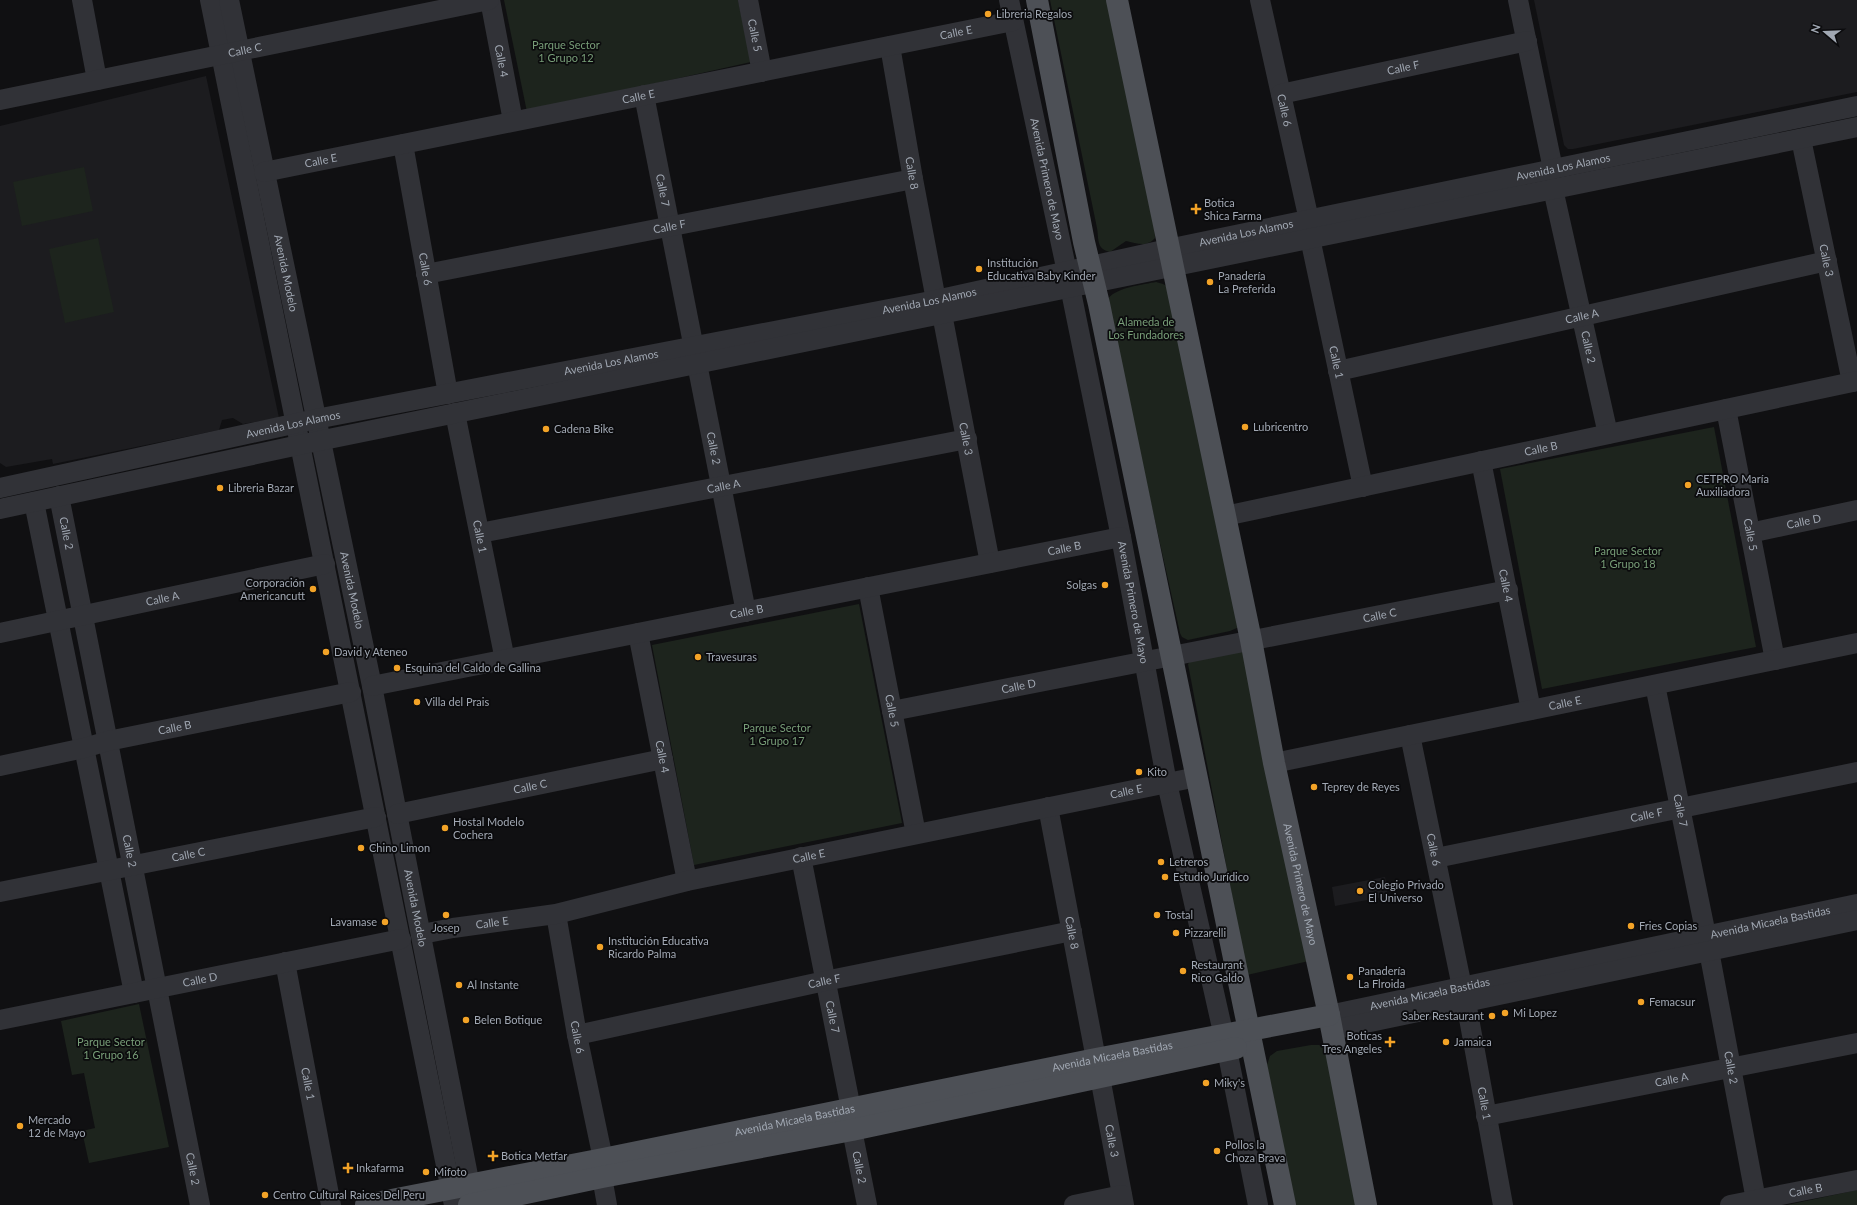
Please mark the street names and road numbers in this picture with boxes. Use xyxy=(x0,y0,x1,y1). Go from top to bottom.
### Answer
street label: Calle 5 xyxy=(746,18,765,53)
street label: Calle E xyxy=(938,22,973,42)
street label: Calle C xyxy=(227,40,263,59)
street label: Calle 4 xyxy=(493,43,512,79)
street label: Calle F xyxy=(1386,57,1421,77)
street label: Calle E xyxy=(621,86,656,106)
street label: Calle 6 xyxy=(1275,93,1295,128)
street label: Avenida Primero de Mayo xyxy=(1028,117,1067,241)
street label: Calle E xyxy=(303,150,338,170)
street label: Avenida Los Alamos xyxy=(1515,150,1612,183)
street label: Calle 8 xyxy=(903,156,922,190)
street label: Calle 7 xyxy=(654,173,673,208)
street label: Calle F xyxy=(652,216,687,236)
street label: Avenida Los Alamos xyxy=(1198,216,1294,248)
street label: Avenida Modelo xyxy=(272,233,301,313)
street label: Calle 3 xyxy=(1817,243,1837,278)
street label: Calle 6 xyxy=(417,251,435,286)
street label: Avenida Los Alamos xyxy=(881,284,978,316)
street label: Calle A xyxy=(1564,305,1600,326)
street label: Calle 2 xyxy=(1579,329,1599,365)
street label: Calle 1 xyxy=(1327,345,1347,380)
street label: Avenida Los Alamos xyxy=(563,346,660,377)
street label: Avenida Los Alamos xyxy=(245,407,341,440)
street label: Calle 3 xyxy=(957,421,976,456)
street label: Calle 2 xyxy=(705,431,724,466)
street label: Calle B xyxy=(1523,438,1559,458)
street label: Calle A xyxy=(706,476,742,495)
street label: Calle D xyxy=(1785,511,1822,531)
street label: Calle 2 xyxy=(57,516,77,551)
street label: Calle 5 xyxy=(1741,517,1761,552)
street label: Calle 1 xyxy=(471,519,490,554)
street label: Calle B xyxy=(1046,538,1082,557)
street label: Avenida Primero de Mayo xyxy=(1116,540,1152,665)
street label: Avenida Modelo xyxy=(338,550,367,630)
street label: Calle 4 xyxy=(1497,568,1516,604)
street label: Calle A xyxy=(144,588,181,608)
street label: Calle B xyxy=(729,601,764,621)
street label: Calle C xyxy=(1362,605,1398,624)
street label: Calle D xyxy=(1000,676,1037,695)
street label: Calle 5 xyxy=(883,693,902,728)
street label: Calle E xyxy=(1547,693,1582,712)
street label: Calle B xyxy=(157,717,193,737)
street label: Calle 4 xyxy=(653,739,673,775)
street label: Calle C xyxy=(512,776,549,796)
street label: Calle E xyxy=(1109,781,1144,801)
street label: Calle 7 xyxy=(1671,793,1691,828)
street label: Calle F xyxy=(1629,805,1664,824)
street label: Avenida Primero de Mayo xyxy=(1281,822,1321,946)
street label: Calle 6 xyxy=(1424,832,1444,867)
street label: Calle 2 xyxy=(120,833,140,868)
street label: Calle C xyxy=(170,844,207,864)
street label: Calle E xyxy=(791,846,826,865)
street label: Avenida Modelo xyxy=(402,868,430,948)
street label: Avenida Micaela Bastidas xyxy=(1709,903,1832,941)
street label: Calle E xyxy=(475,914,509,931)
street label: Calle 8 xyxy=(1063,915,1082,950)
street label: Calle D xyxy=(181,969,218,989)
street label: Calle F xyxy=(807,971,842,991)
street label: Avenida Micaela Bastidas xyxy=(1369,974,1491,1012)
street label: Calle 7 xyxy=(824,999,843,1034)
street label: Calle 6 xyxy=(569,1020,588,1055)
street label: Avenida Micaela Bastidas xyxy=(1051,1038,1174,1074)
street label: Calle 2 xyxy=(1722,1050,1741,1085)
street label: Calle 1 xyxy=(299,1066,318,1101)
street label: Calle A xyxy=(1654,1069,1690,1089)
street label: Calle 1 xyxy=(1476,1086,1494,1121)
street label: Avenida Micaela Bastidas xyxy=(733,1101,856,1138)
street label: Calle 3 xyxy=(1103,1123,1122,1158)
street label: Calle 2 xyxy=(850,1150,870,1185)
street label: Calle 2 xyxy=(184,1151,203,1186)
street label: Calle B xyxy=(1788,1180,1823,1199)

